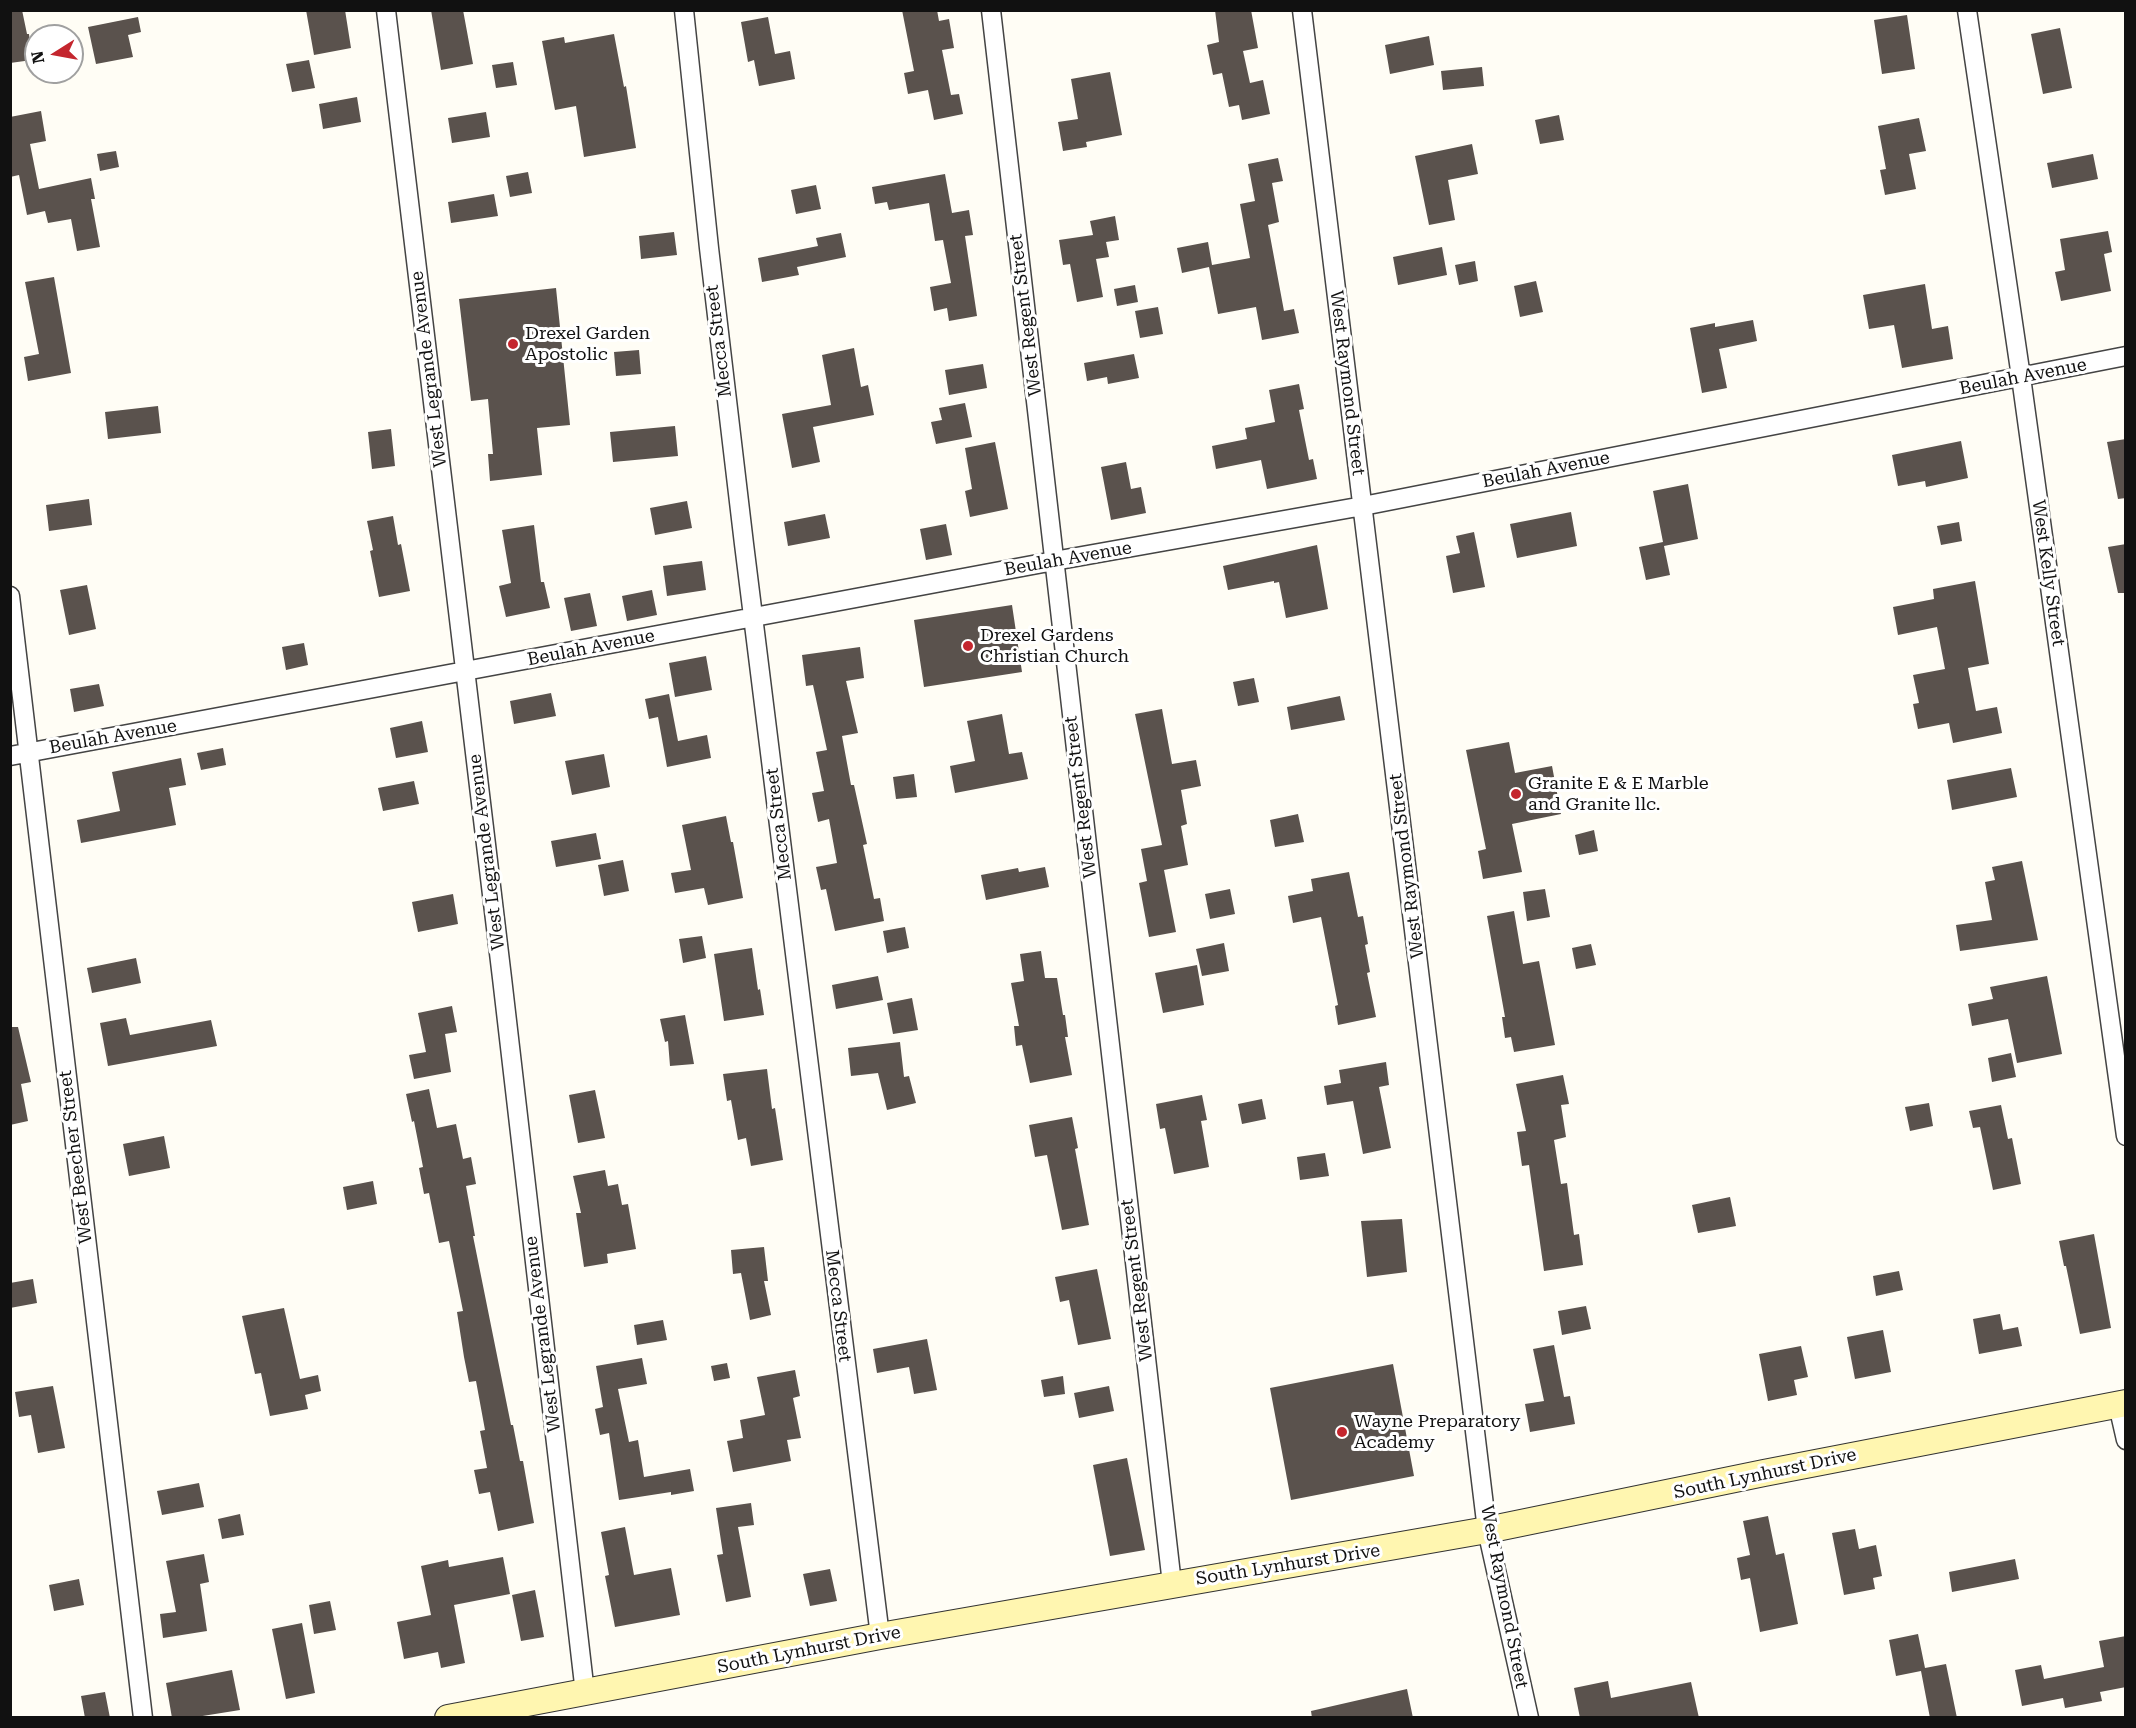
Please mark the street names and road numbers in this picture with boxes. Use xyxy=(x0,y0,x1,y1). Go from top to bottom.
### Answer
street label: West Regent Street xyxy=(1005,233,1047,397)
street label: West Legrande Avenue xyxy=(406,270,452,468)
street label: Mecca Street xyxy=(701,284,737,398)
street label: West Raymond Street xyxy=(1325,289,1369,477)
street label: Beulah Avenue xyxy=(1957,354,2089,400)
street label: Beulah Avenue xyxy=(1480,447,1612,493)
street label: West Kelly Street xyxy=(2027,498,2069,648)
street label: Beulah Avenue xyxy=(1002,537,1134,581)
street label: Beulah Avenue xyxy=(525,625,657,671)
street label: Beulah Avenue xyxy=(47,715,179,759)
street label: West Regent Street xyxy=(1060,715,1102,879)
street label: West Legrande Avenue xyxy=(464,753,510,951)
street label: Mecca Street xyxy=(761,767,797,881)
street label: West Raymond Street xyxy=(1385,772,1429,960)
street label: West Beecher Street xyxy=(55,1069,97,1245)
street label: West Regent Street xyxy=(1116,1198,1158,1362)
street label: West Legrande Avenue xyxy=(520,1235,566,1433)
street label: Mecca Street xyxy=(820,1249,856,1363)
street label: South Lynhurst Drive xyxy=(1672,1444,1858,1504)
street label: West Raymond Street xyxy=(1476,1504,1532,1690)
street label: South Lynhurst Drive xyxy=(1194,1540,1382,1590)
street label: South Lynhurst Drive xyxy=(715,1622,903,1678)

